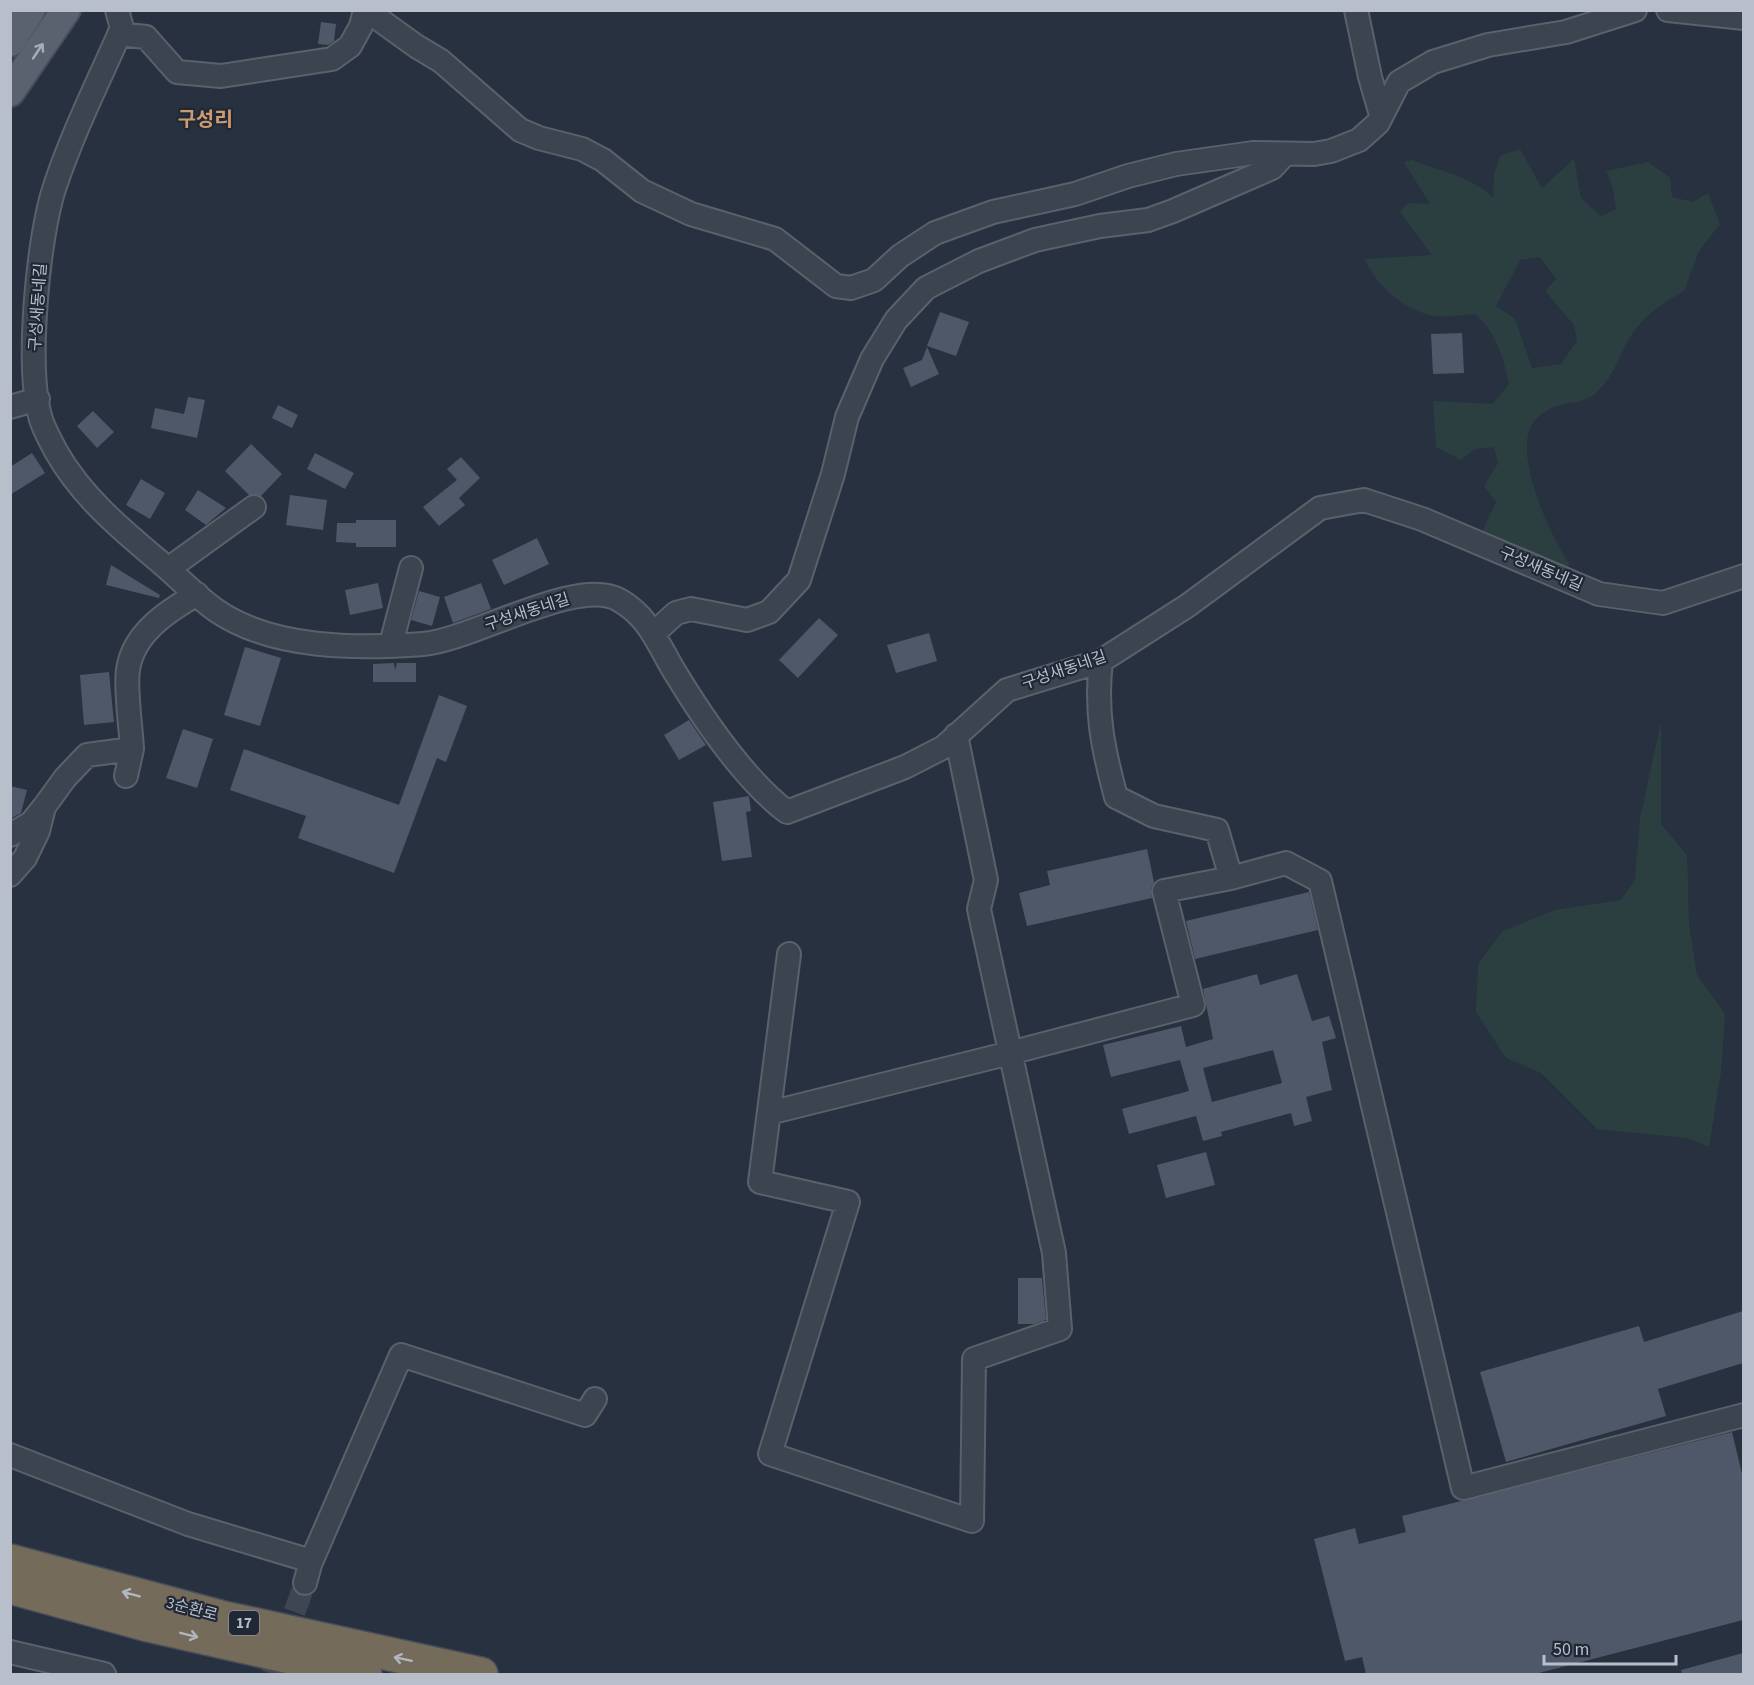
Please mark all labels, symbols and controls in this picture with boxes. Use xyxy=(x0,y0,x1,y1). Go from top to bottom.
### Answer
one-way arrow xyxy=(32,44,44,60)
district label: 구성리 xyxy=(177,106,233,134)
street label: 구성새동네길 xyxy=(24,262,52,352)
street label: 구성새동네길 xyxy=(1496,542,1586,596)
street label: 구성새동네길 xyxy=(482,588,572,636)
street label: 구성새동네길 xyxy=(1019,645,1109,695)
one-way arrow xyxy=(122,1587,141,1599)
street label: 3순환로 xyxy=(164,1592,220,1626)
road number: 17 xyxy=(229,1611,259,1635)
scale bar xyxy=(1544,1628,1676,1666)
one-way arrow xyxy=(179,1629,198,1641)
text: 50 m xyxy=(1553,1637,1589,1662)
one-way arrow xyxy=(394,1652,413,1664)

